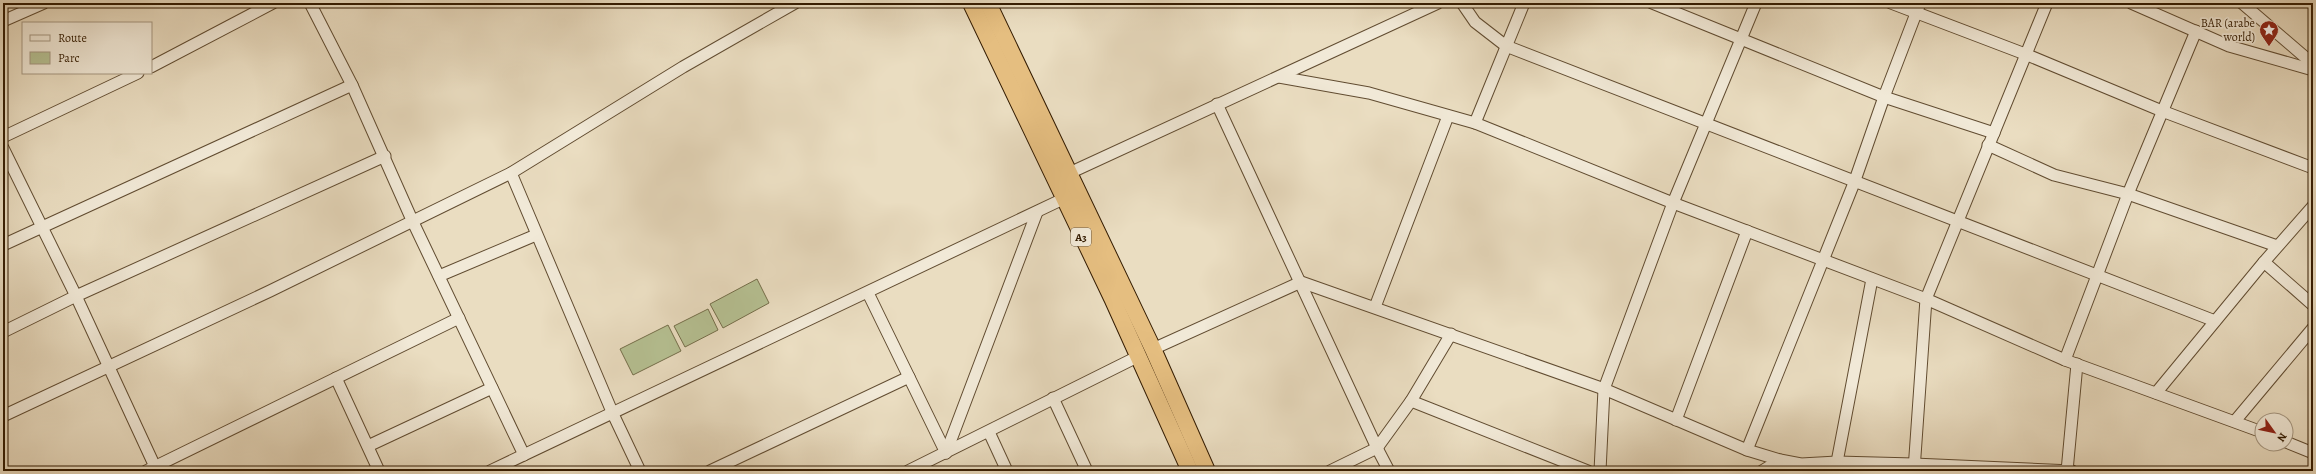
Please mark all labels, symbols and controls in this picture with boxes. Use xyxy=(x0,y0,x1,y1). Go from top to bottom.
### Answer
place label: BAR (arabe world) xyxy=(2201,15,2255,45)
place icon: BAR (arabe world) xyxy=(2258,19,2280,47)
legend xyxy=(22,22,152,74)
text: Route xyxy=(58,30,87,46)
text: Parc xyxy=(58,50,80,66)
road number: A3 xyxy=(1071,228,1091,246)
north arrow xyxy=(2254,412,2294,452)
text: N xyxy=(2273,430,2290,445)

